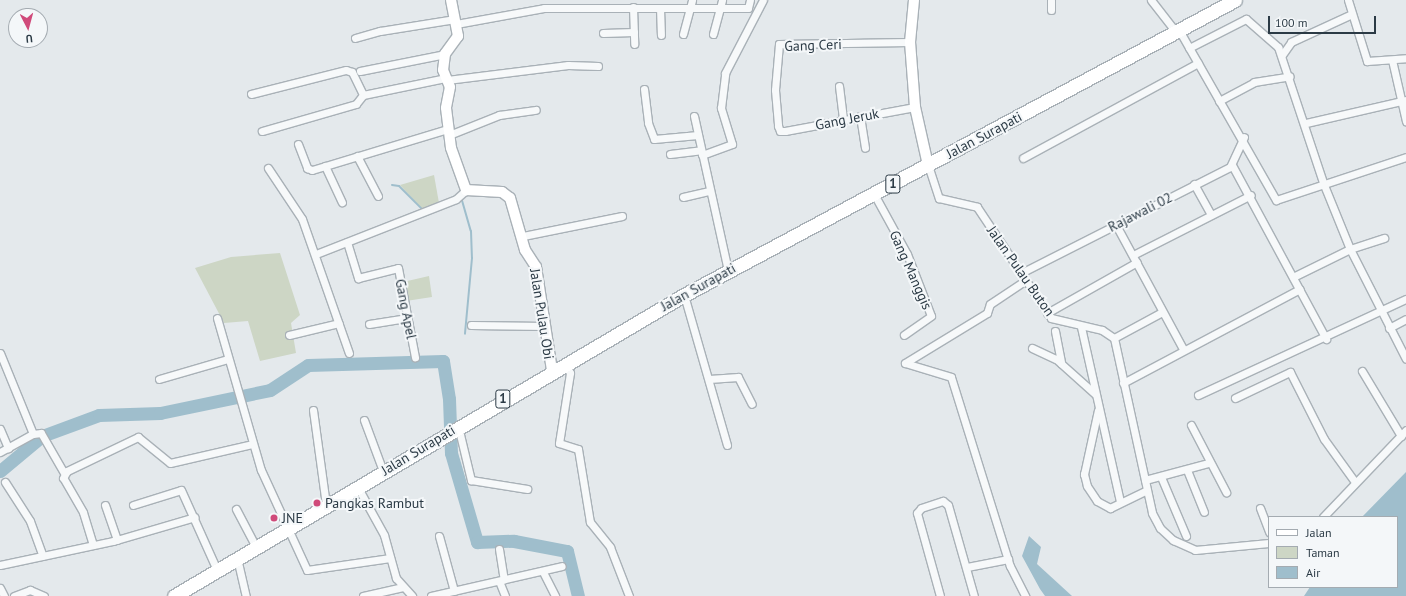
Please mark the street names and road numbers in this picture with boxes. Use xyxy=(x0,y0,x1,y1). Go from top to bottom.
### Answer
street label: Gang Ceri xyxy=(784,36,842,54)
street label: Gang Jeruk xyxy=(814,105,880,133)
street label: Jalan Surapati xyxy=(943,108,1025,162)
road number: 1 xyxy=(885,173,901,195)
street label: Rajawali 02 xyxy=(1105,189,1175,235)
street label: Jalan Pulau Buton xyxy=(984,223,1058,319)
street label: Gang Manggis xyxy=(886,228,936,312)
street label: Jalan Surapati xyxy=(658,259,738,315)
street label: Jalan Pulau Obi xyxy=(527,267,557,361)
street label: Gang Apel xyxy=(392,277,420,341)
road number: 1 xyxy=(495,388,511,410)
street label: Jalan Surapati xyxy=(378,421,458,479)

